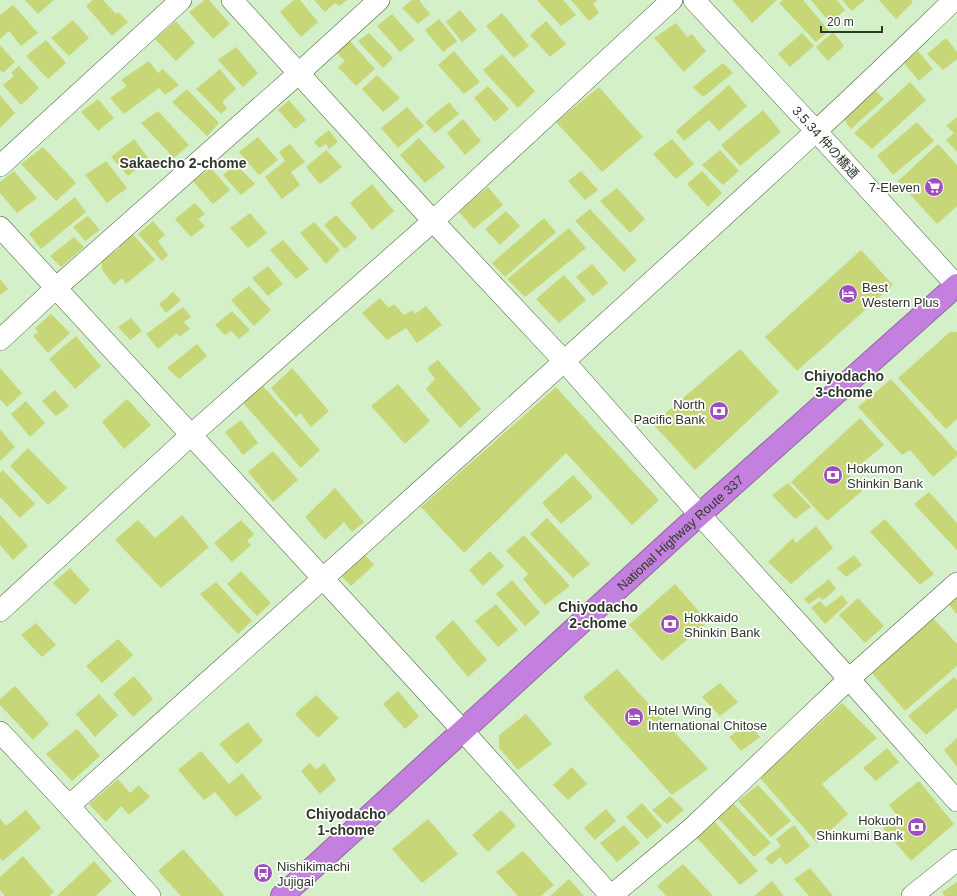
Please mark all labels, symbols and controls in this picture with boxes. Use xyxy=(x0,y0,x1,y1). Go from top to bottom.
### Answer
scale bar xyxy=(821,8,882,34)
text: 20 m xyxy=(827,15,854,29)
street label: 3.5.34 仲の橋通 xyxy=(789,103,862,181)
district label: Sakaecho 2-chome xyxy=(120,155,247,171)
supermarket icon: 7-Eleven xyxy=(923,176,945,198)
place label: 7-Eleven xyxy=(869,180,920,195)
place label: Best Western Plus xyxy=(862,280,940,310)
hotel icon: Best Western Plus xyxy=(837,283,859,305)
district label: Chiyodacho 3-chome xyxy=(804,368,884,400)
place label: North Pacific Bank xyxy=(633,397,705,427)
bank icon: North Pacific Bank xyxy=(708,400,730,422)
place label: Hokumon Shinkin Bank xyxy=(847,461,923,491)
bank icon: Hokumon Shinkin Bank xyxy=(822,464,844,486)
street label: National Highway Route 337 xyxy=(614,472,747,594)
district label: Chiyodacho 2-chome xyxy=(558,599,638,631)
place label: Hokkaido Shinkin Bank xyxy=(684,610,760,640)
bank icon: Hokkaido Shinkin Bank xyxy=(659,613,681,635)
place label: Hotel Wing International Chitose xyxy=(648,703,767,733)
hotel icon: Hotel Wing International Chitose xyxy=(623,706,645,728)
district label: Chiyodacho 1-chome xyxy=(306,806,386,838)
place label: Hokuoh Shinkumi Bank xyxy=(816,813,903,843)
bank icon: Hokuoh Shinkumi Bank xyxy=(906,816,928,838)
place label: Nishikimachi Jujigai xyxy=(277,859,350,889)
bus stop icon: Nishikimachi Jujigai xyxy=(252,862,274,884)

